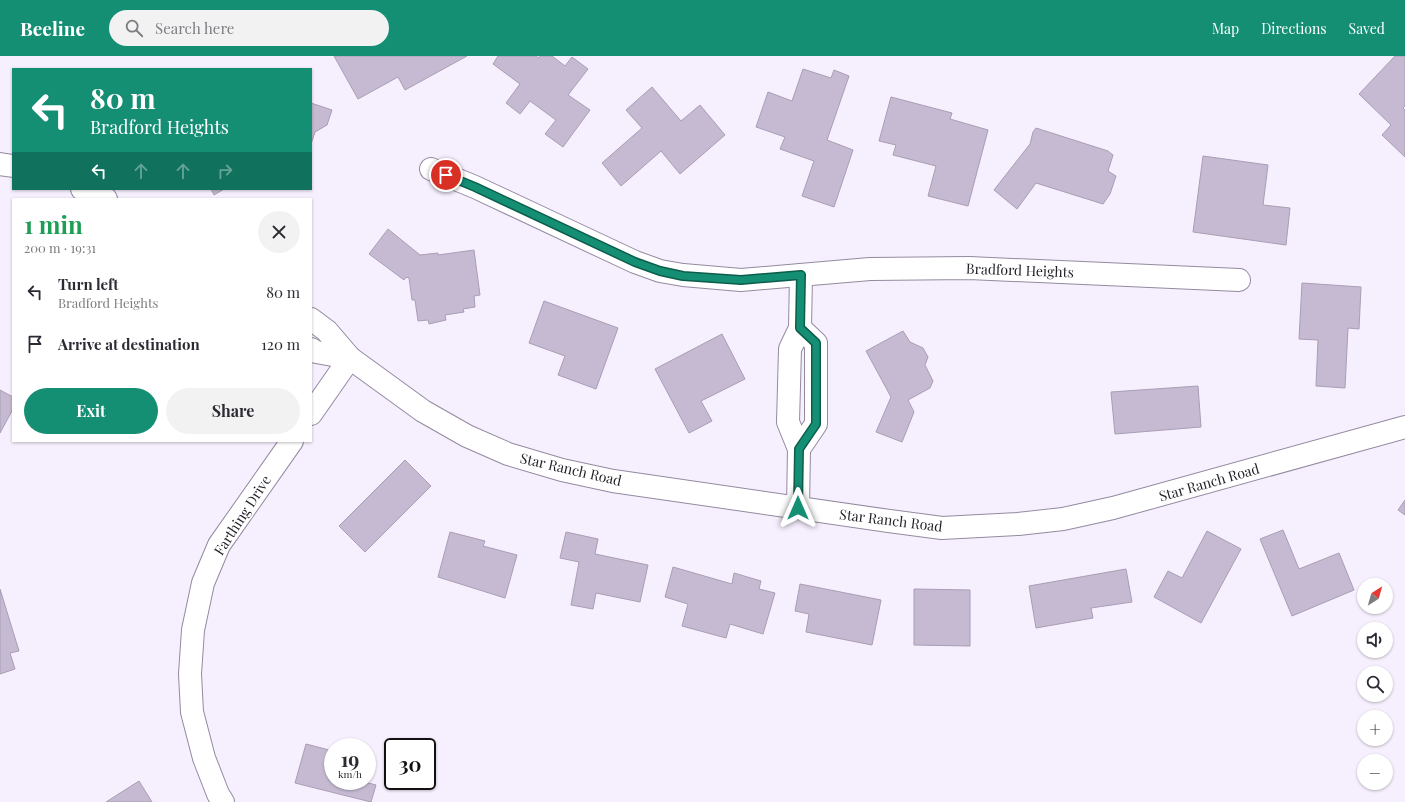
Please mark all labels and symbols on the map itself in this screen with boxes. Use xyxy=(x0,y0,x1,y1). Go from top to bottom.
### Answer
pin xyxy=(429,158,463,192)
street label: Bradford Heights xyxy=(966,259,1074,281)
street label: Star Ranch Road xyxy=(518,448,624,490)
street label: Star Ranch Road xyxy=(1157,459,1261,505)
street label: Farthing Drive xyxy=(209,471,275,559)
position arrow xyxy=(777,487,819,529)
street label: Star Ranch Road xyxy=(838,504,944,536)
north arrow xyxy=(1357,578,1393,614)
speed limit sign: 30 xyxy=(384,738,436,790)

